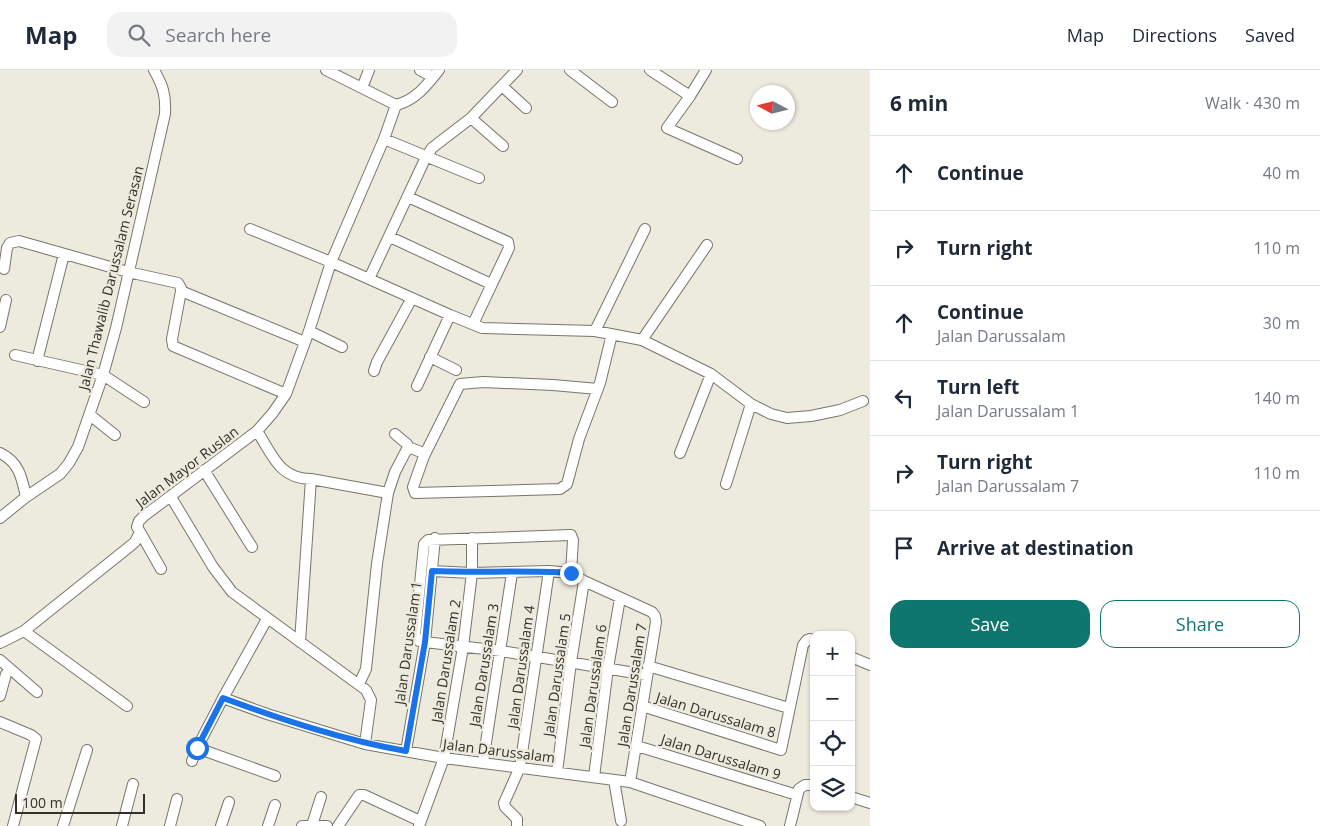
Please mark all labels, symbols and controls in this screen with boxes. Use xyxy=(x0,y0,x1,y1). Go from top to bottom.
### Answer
search box xyxy=(107,12,457,57)
text: Map xyxy=(25,18,77,51)
icon: search xyxy=(125,21,153,49)
text: Search here xyxy=(165,22,271,48)
text: Map xyxy=(1067,23,1104,47)
text: Directions xyxy=(1132,23,1217,47)
text: Saved xyxy=(1245,23,1295,47)
north arrow xyxy=(750,85,795,130)
text: 6 min xyxy=(890,89,948,117)
text: Walk · 430 m xyxy=(1205,92,1300,114)
icon: ahead xyxy=(890,159,918,187)
text: Continue xyxy=(937,160,1024,186)
text: 40 m xyxy=(1263,162,1300,184)
street label: Jalan Thawalib Darussalam Serasan xyxy=(73,164,148,394)
icon: right xyxy=(890,234,918,262)
text: Turn right xyxy=(937,235,1032,261)
text: 110 m xyxy=(1254,237,1300,259)
text: Continue xyxy=(937,299,1024,325)
icon: ahead xyxy=(890,309,918,337)
text: 30 m xyxy=(1263,312,1300,334)
text: Jalan Darussalam xyxy=(937,325,1066,347)
text: Turn left xyxy=(937,374,1019,400)
icon: left xyxy=(890,384,918,412)
text: 140 m xyxy=(1254,387,1300,409)
text: Jalan Darussalam 1 xyxy=(937,400,1079,422)
street label: Jalan Mayor Ruslan xyxy=(130,422,242,513)
text: Turn right xyxy=(937,449,1032,475)
icon: right xyxy=(890,459,918,487)
text: 110 m xyxy=(1254,462,1300,484)
text: Jalan Darussalam 7 xyxy=(937,475,1079,497)
icon: arrive xyxy=(890,534,918,562)
text: Arrive at destination xyxy=(937,535,1134,561)
route end xyxy=(560,562,583,585)
street label: Jalan Darussalam 1 xyxy=(389,580,426,708)
street label: Jalan Darussalam 2 xyxy=(426,598,465,726)
button: Save xyxy=(890,600,1090,648)
button: Share xyxy=(1100,600,1300,648)
street label: Jalan Darussalam 3 xyxy=(464,602,503,730)
street label: Jalan Darussalam 4 xyxy=(502,604,539,732)
street label: Jalan Darussalam 5 xyxy=(538,612,575,740)
street label: Jalan Darussalam 7 xyxy=(612,622,651,750)
street label: Jalan Darussalam 6 xyxy=(574,623,611,751)
map controls xyxy=(810,631,855,811)
button: + xyxy=(810,631,855,676)
button: − xyxy=(810,676,855,721)
street label: Jalan Darussalam 8 xyxy=(652,687,778,742)
button: locate xyxy=(810,721,855,766)
street label: Jalan Darussalam 9 xyxy=(657,729,783,784)
street label: Jalan Darussalam xyxy=(440,734,556,767)
route start xyxy=(186,737,209,760)
button: layers xyxy=(810,766,855,811)
scale bar xyxy=(15,791,145,814)
text: 100 m xyxy=(22,793,63,812)

